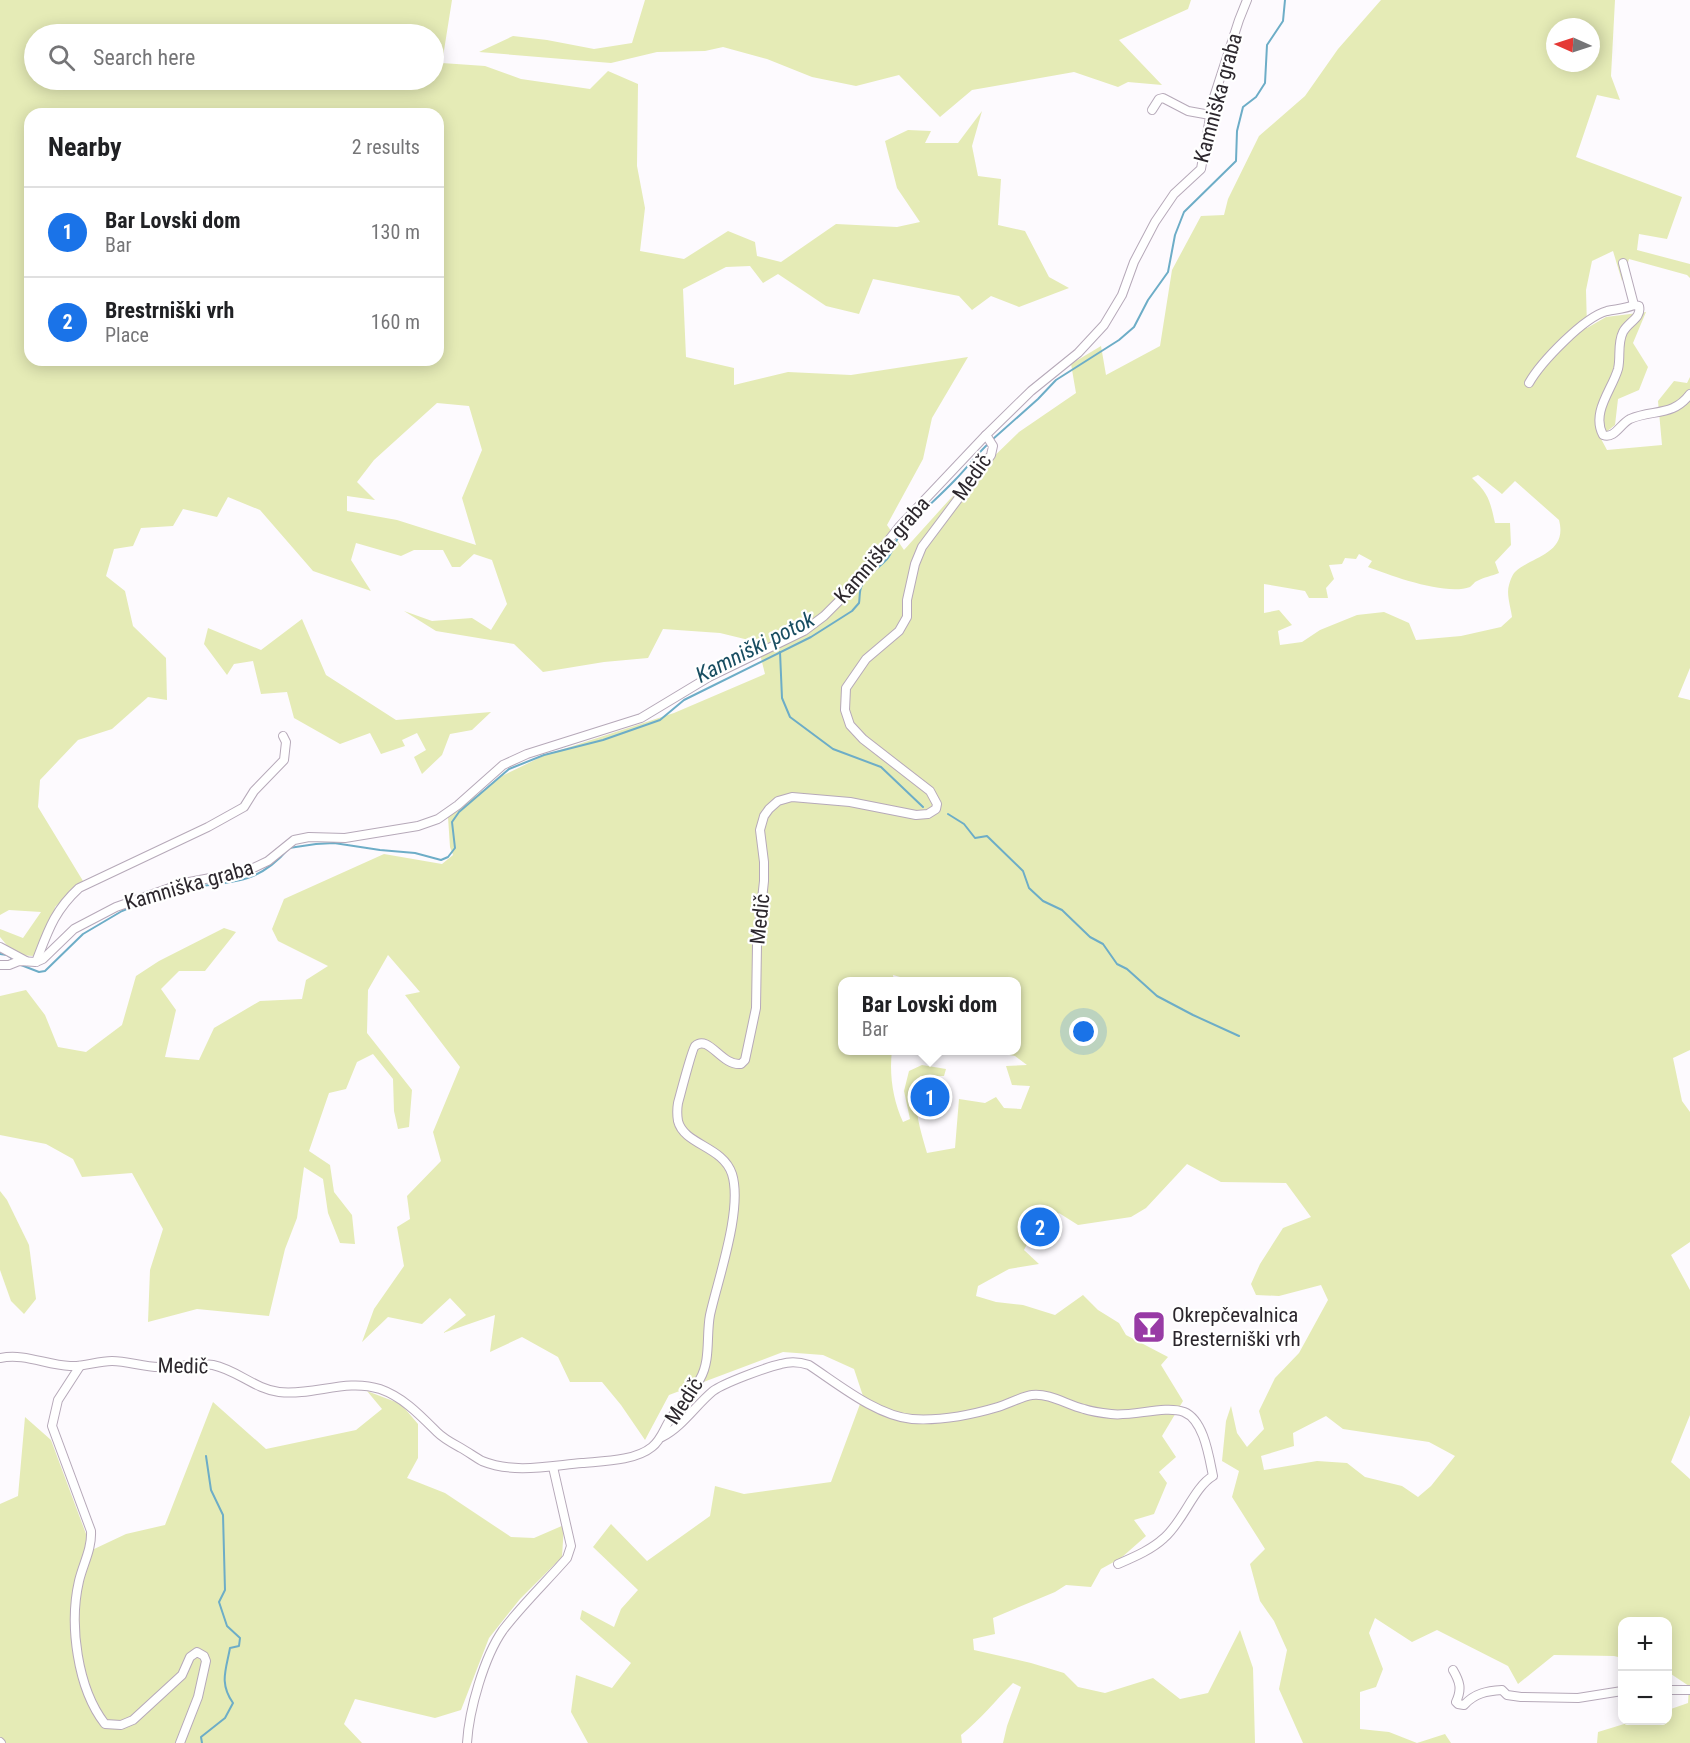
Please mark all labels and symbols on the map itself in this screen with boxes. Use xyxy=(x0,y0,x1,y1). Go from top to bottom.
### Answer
north arrow xyxy=(1546,18,1600,72)
street label: Kamniška graba xyxy=(1189,31,1247,165)
street label: Medič xyxy=(948,449,996,505)
street label: Kamniška graba xyxy=(829,492,935,608)
water label: Kamniški potok xyxy=(691,606,819,688)
street label: Kamniška graba xyxy=(122,855,256,915)
street label: Medič xyxy=(745,893,775,945)
your location xyxy=(1069,1017,1098,1046)
pin: 1 xyxy=(910,1074,950,1120)
pin: 2 xyxy=(1020,1204,1060,1250)
place label: Okrepčevalnica Bresterniški vrh xyxy=(1172,1303,1301,1351)
bar icon: Okrepčevalnica Bresterniški vrh xyxy=(1131,1309,1167,1345)
street label: Medič xyxy=(157,1354,209,1378)
street label: Medič xyxy=(660,1373,708,1429)

